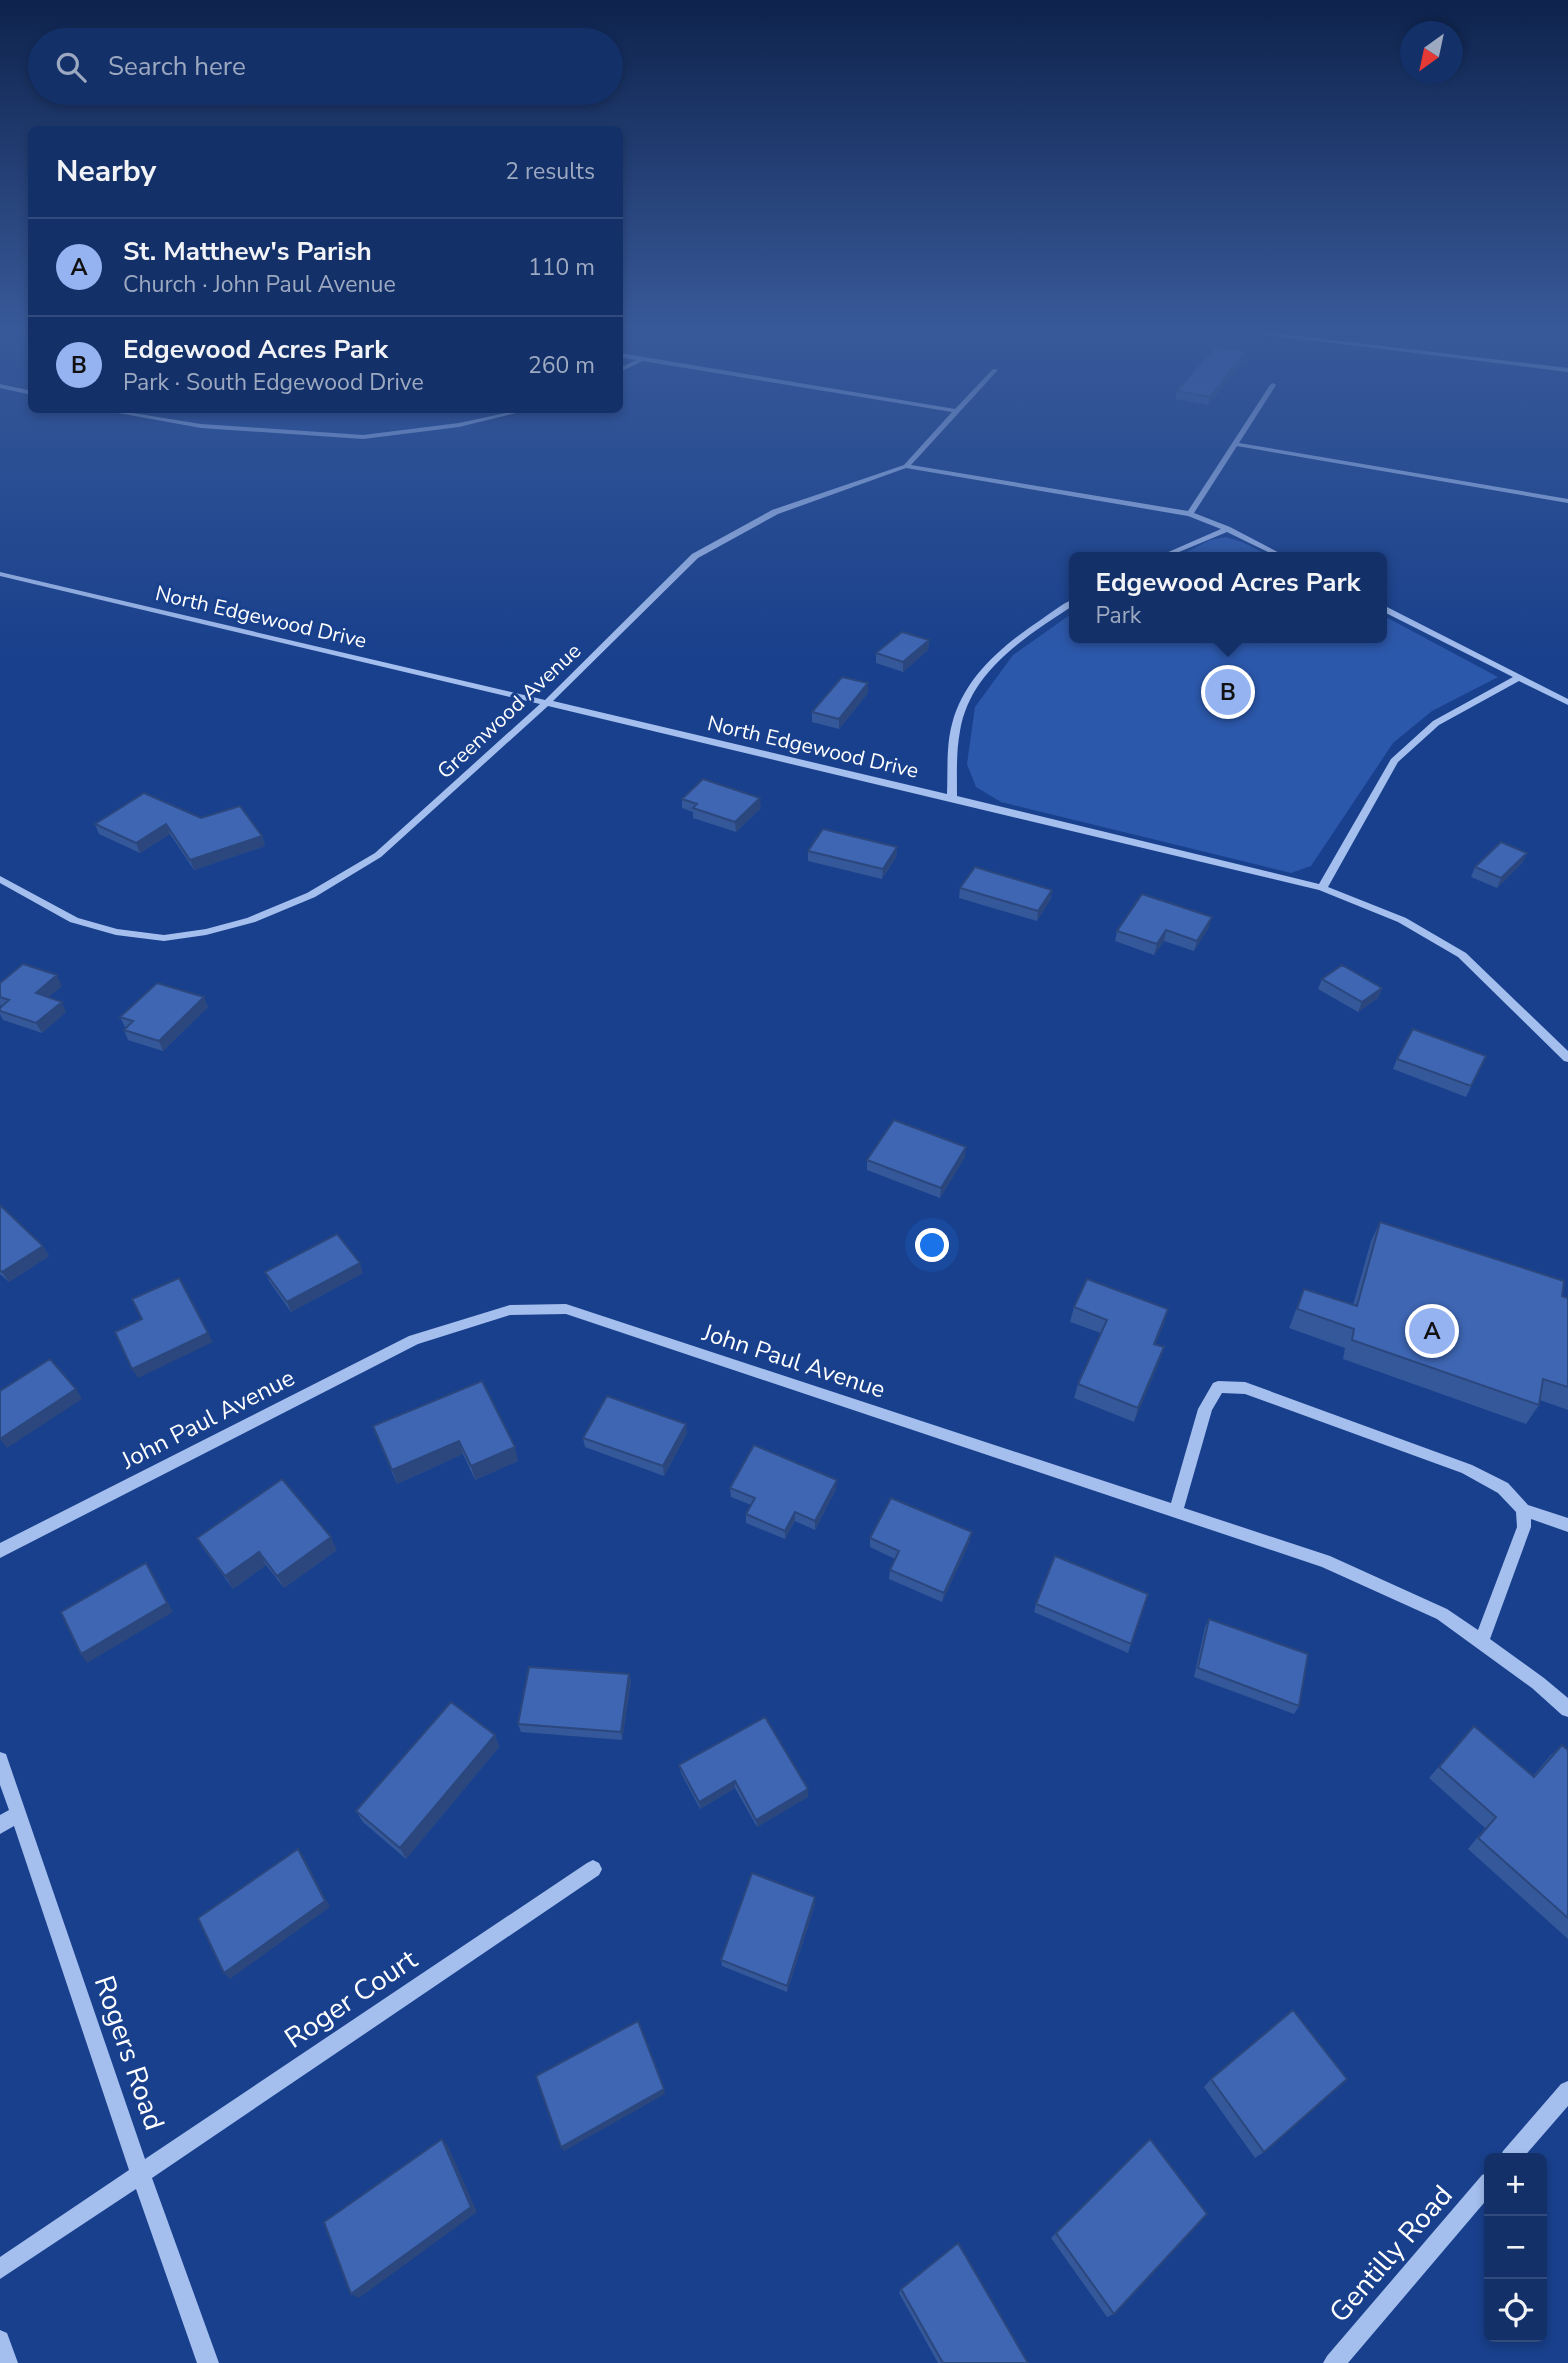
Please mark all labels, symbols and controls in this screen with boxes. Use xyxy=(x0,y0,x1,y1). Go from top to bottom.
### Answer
north arrow xyxy=(1400,21,1463,84)
search box xyxy=(28,28,623,105)
icon: search xyxy=(52,48,90,86)
text: Search here xyxy=(108,49,246,84)
text: Nearby xyxy=(56,151,156,192)
text: 2 results xyxy=(505,156,595,187)
text: St. Matthew's Parish xyxy=(123,234,372,269)
text: A xyxy=(70,252,88,283)
text: 110 m xyxy=(528,252,595,283)
text: Church · John Paul Avenue xyxy=(123,269,396,300)
text: Edgewood Acres Park xyxy=(123,332,388,367)
text: B xyxy=(71,350,87,381)
text: 260 m xyxy=(528,350,595,381)
text: Park · South Edgewood Drive xyxy=(123,367,424,398)
popup xyxy=(1069,552,1387,643)
text: Edgewood Acres Park xyxy=(1095,565,1361,600)
street label: North Edgewood Drive xyxy=(153,579,369,655)
text: Park xyxy=(1095,600,1141,631)
street label: Greenwood Avenue xyxy=(431,637,587,785)
pin: B xyxy=(1205,666,1251,718)
street label: North Edgewood Drive xyxy=(705,709,921,785)
your location xyxy=(915,1228,949,1262)
pin: A xyxy=(1409,1305,1455,1357)
street label: John Paul Avenue xyxy=(698,1316,889,1406)
street label: John Paul Avenue xyxy=(115,1362,300,1477)
street label: Roger Court xyxy=(277,1941,425,2057)
street label: Rogers Road xyxy=(85,1971,173,2135)
map controls xyxy=(1484,2153,1547,2342)
button: + xyxy=(1484,2153,1547,2216)
street label: Gentilly Road xyxy=(1321,2177,1461,2331)
button: − xyxy=(1484,2216,1547,2279)
button: locate xyxy=(1484,2279,1547,2342)

